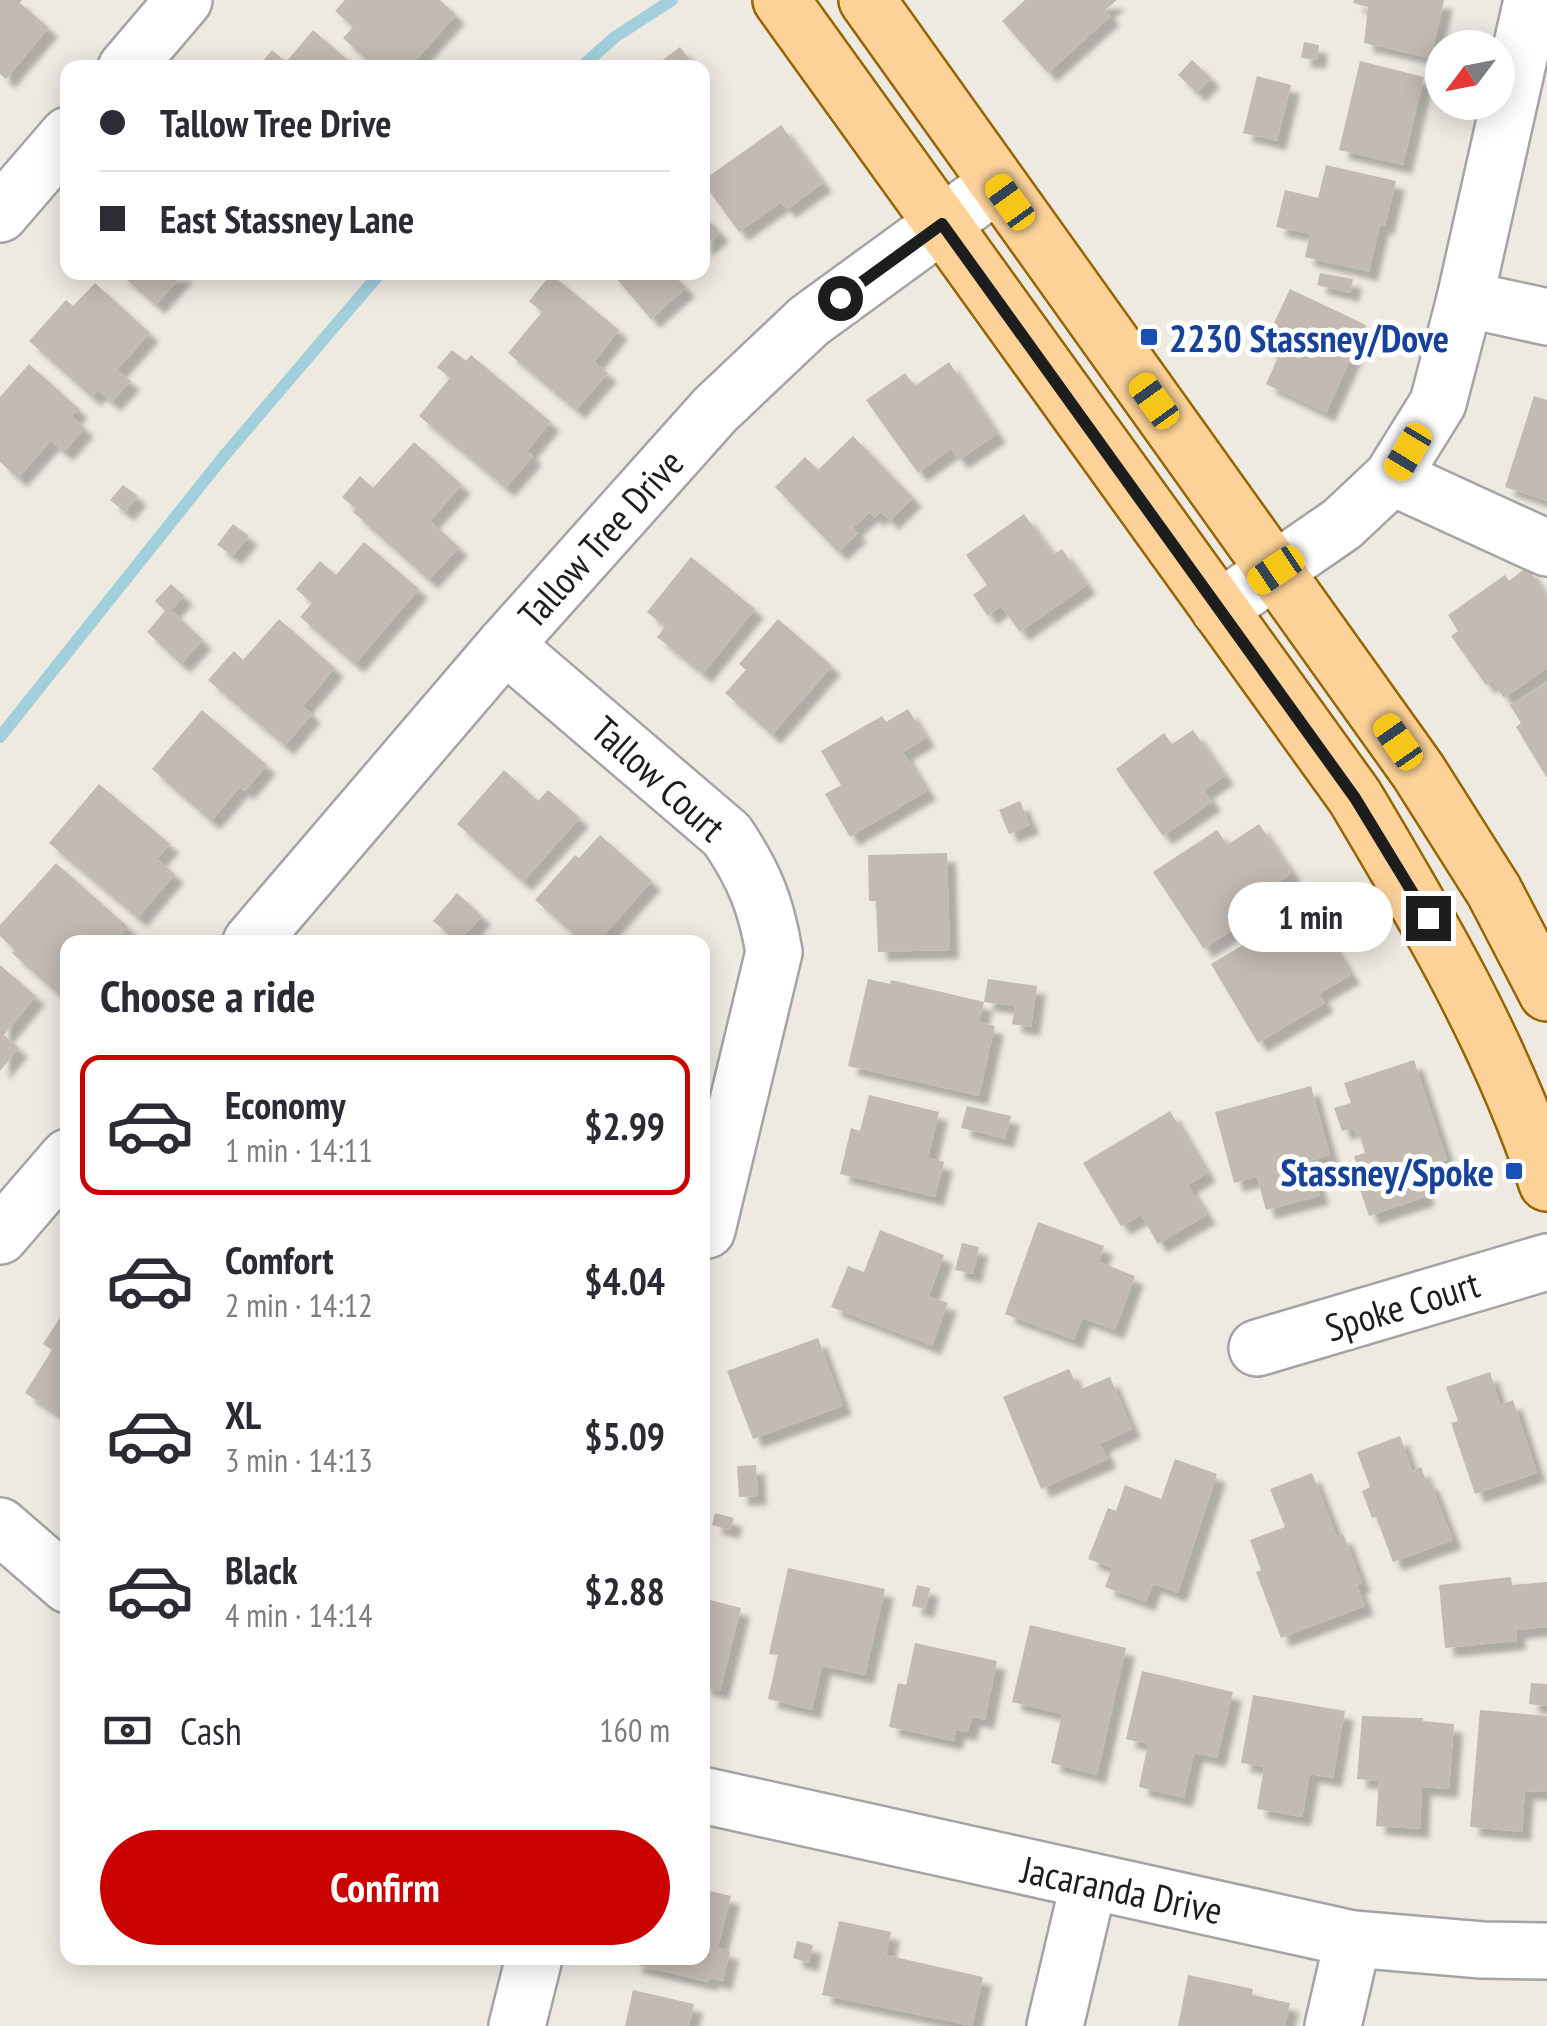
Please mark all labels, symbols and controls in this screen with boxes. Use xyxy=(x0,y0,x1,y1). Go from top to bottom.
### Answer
north arrow xyxy=(1425,30,1515,120)
map controls xyxy=(1425,30,1515,120)
text: Tallow Tree Drive xyxy=(160,98,392,147)
car xyxy=(980,169,1040,235)
text: East Stassney Lane xyxy=(160,194,414,243)
route start xyxy=(818,276,863,321)
place label: 2230 Stassney/Dove xyxy=(1169,313,1449,362)
marker: 2230 Stassney/Dove xyxy=(1138,326,1160,348)
car xyxy=(1124,368,1184,434)
car xyxy=(1380,419,1436,485)
street label: Tallow Tree Drive xyxy=(507,438,693,638)
car xyxy=(1243,541,1309,599)
street label: Tallow Court xyxy=(582,705,737,851)
car xyxy=(1369,709,1427,775)
callout: 1 min xyxy=(1228,883,1393,953)
text: 1 min xyxy=(1278,896,1343,938)
route end xyxy=(1406,896,1451,941)
text: Choose a ride xyxy=(100,966,315,1024)
icon: car xyxy=(105,1080,195,1170)
text: Economy xyxy=(225,1080,345,1129)
text: $2.99 xyxy=(584,1101,665,1150)
text: 1 min · 14:11 xyxy=(225,1129,373,1171)
place label: Stassney/Spoke xyxy=(1280,1147,1494,1196)
marker: Stassney/Spoke xyxy=(1503,1160,1525,1182)
icon: car xyxy=(105,1235,195,1325)
text: Comfort xyxy=(225,1235,334,1284)
text: $4.04 xyxy=(584,1256,665,1305)
street label: Spoke Court xyxy=(1319,1258,1485,1352)
text: 2 min · 14:12 xyxy=(225,1284,373,1326)
icon: car xyxy=(105,1390,195,1480)
text: XL xyxy=(225,1390,261,1439)
text: $5.09 xyxy=(584,1411,665,1460)
text: 3 min · 14:13 xyxy=(225,1439,373,1481)
icon: car xyxy=(105,1545,195,1635)
text: Black xyxy=(225,1545,298,1594)
text: $2.88 xyxy=(584,1566,665,1615)
text: 4 min · 14:14 xyxy=(225,1594,373,1636)
icon: cash xyxy=(100,1703,155,1758)
text: Cash xyxy=(180,1706,242,1755)
text: 160 m xyxy=(599,1709,670,1751)
button: Confirm xyxy=(100,1830,670,1945)
street label: Jacaranda Drive xyxy=(1016,1844,1227,1934)

